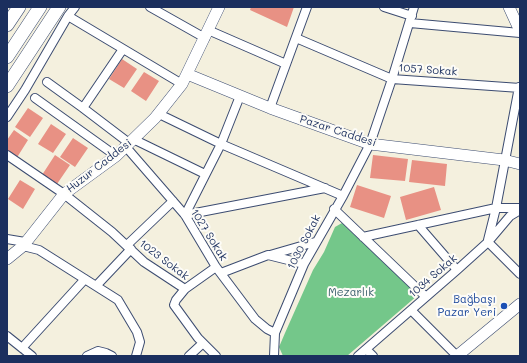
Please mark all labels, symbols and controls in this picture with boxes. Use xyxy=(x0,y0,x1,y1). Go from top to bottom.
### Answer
street label: 1057 Sokak xyxy=(398,61,458,79)
street label: Pazar Caddesi xyxy=(298,112,378,150)
street label: Huzur Caddesi xyxy=(64,136,134,196)
street label: 1027 Sokak xyxy=(188,207,230,263)
street label: 1030 Sokak xyxy=(285,212,323,272)
street label: 1023 Sokak xyxy=(136,237,192,283)
street label: 1034 Sokak xyxy=(406,252,460,300)
park label: Mezarlık xyxy=(328,286,374,300)
place label: Bağbaşı Pazar Yeri xyxy=(438,293,496,319)
marker: Bağbaşı Pazar Yeri xyxy=(499,301,509,311)

